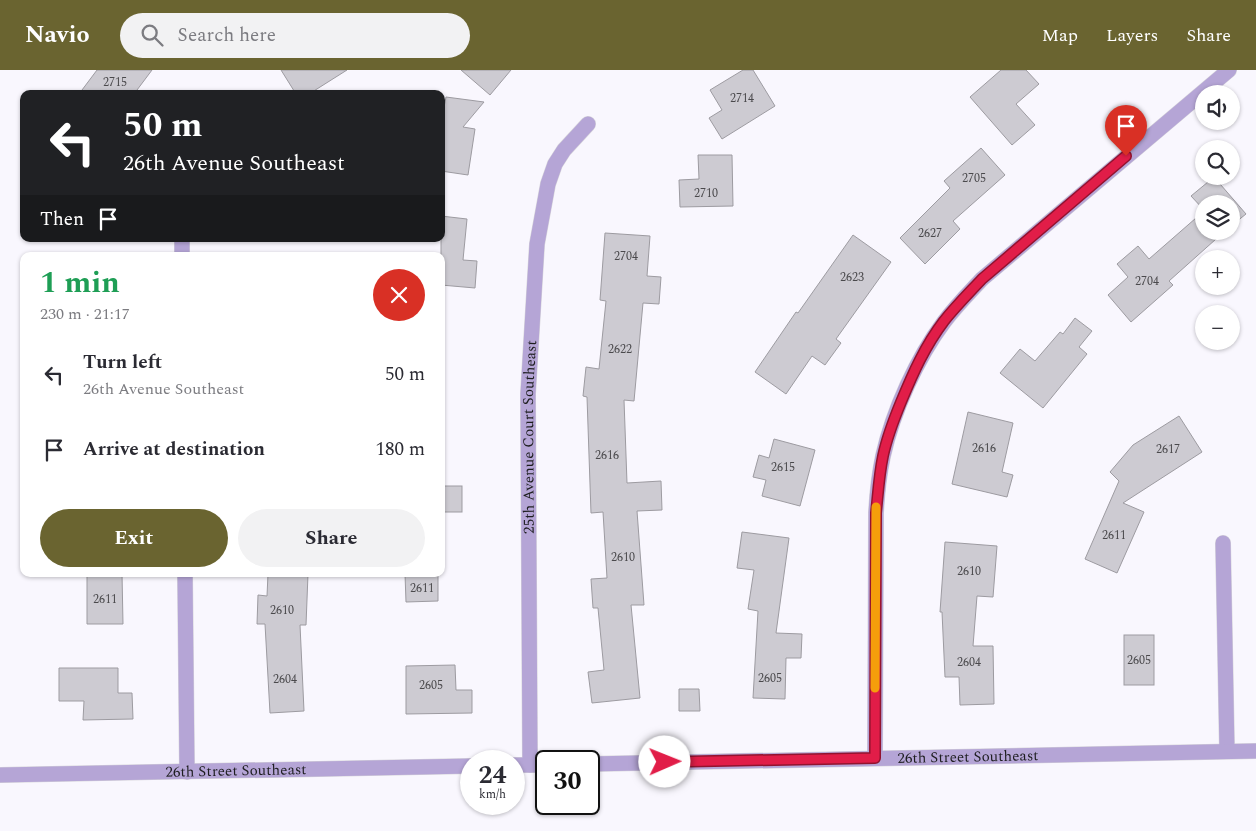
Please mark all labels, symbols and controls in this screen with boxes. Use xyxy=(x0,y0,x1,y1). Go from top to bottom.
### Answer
search box xyxy=(120,13,470,58)
text: Navio xyxy=(25,17,90,53)
icon: search xyxy=(138,21,166,49)
text: Search here xyxy=(178,21,276,50)
text: Map xyxy=(1042,22,1078,49)
text: Layers xyxy=(1106,22,1158,49)
text: Share xyxy=(1186,22,1231,49)
house number: 2715 xyxy=(103,73,127,92)
map controls xyxy=(1195,85,1240,350)
button: sound xyxy=(1195,85,1240,130)
house number: 2714 xyxy=(730,89,754,108)
text: 50 m xyxy=(123,99,203,152)
pin xyxy=(1105,105,1147,156)
icon: left xyxy=(40,110,105,175)
icon: arrive xyxy=(1112,112,1140,140)
button: search xyxy=(1195,140,1240,185)
text: 26th Avenue Southeast xyxy=(123,147,345,180)
house number: 2705 xyxy=(962,169,986,188)
house number: 2710 xyxy=(694,184,718,203)
button: layers xyxy=(1195,195,1240,240)
text: Then xyxy=(40,205,84,234)
icon: arrive xyxy=(94,205,122,233)
house number: 2627 xyxy=(918,224,942,243)
house number: 2704 xyxy=(614,247,638,266)
button: + xyxy=(1195,250,1240,295)
text: 1 min xyxy=(40,260,120,306)
house number: 2623 xyxy=(840,268,864,287)
button: close xyxy=(373,269,425,321)
house number: 2704 xyxy=(1135,272,1159,291)
text: 230 m · 21:17 xyxy=(40,302,130,326)
button: − xyxy=(1195,305,1240,350)
street label: 25th Avenue Court Southeast xyxy=(517,340,543,534)
house number: 2622 xyxy=(608,340,632,359)
text: Turn left xyxy=(83,348,162,377)
text: 50 m xyxy=(385,360,425,389)
icon: left xyxy=(40,361,68,389)
text: 26th Avenue Southeast xyxy=(83,377,244,401)
text: Arrive at destination xyxy=(83,435,265,464)
text: 180 m xyxy=(375,435,425,464)
icon: arrive xyxy=(40,436,68,464)
house number: 2616 xyxy=(972,439,996,458)
house number: 2617 xyxy=(1156,440,1180,459)
house number: 2616 xyxy=(595,446,619,465)
house number: 2615 xyxy=(771,458,795,477)
button: Exit xyxy=(40,509,228,567)
button: Share xyxy=(238,509,425,567)
house number: 2611 xyxy=(1102,526,1126,545)
house number: 2610 xyxy=(611,548,635,567)
house number: 2610 xyxy=(957,562,981,581)
house number: 2611 xyxy=(410,579,434,598)
house number: 2611 xyxy=(93,590,117,609)
house number: 2610 xyxy=(270,601,294,620)
house number: 2605 xyxy=(1127,651,1151,670)
house number: 2604 xyxy=(957,653,981,672)
house number: 2605 xyxy=(758,669,782,688)
house number: 2604 xyxy=(273,670,297,689)
house number: 2605 xyxy=(419,676,443,695)
position arrow xyxy=(638,735,690,787)
street label: 26th Street Southeast xyxy=(897,744,1039,770)
speed limit sign: 30 xyxy=(535,750,600,815)
text: 24 xyxy=(478,757,507,795)
street label: 26th Street Southeast xyxy=(165,758,307,784)
text: km/h xyxy=(479,785,506,804)

